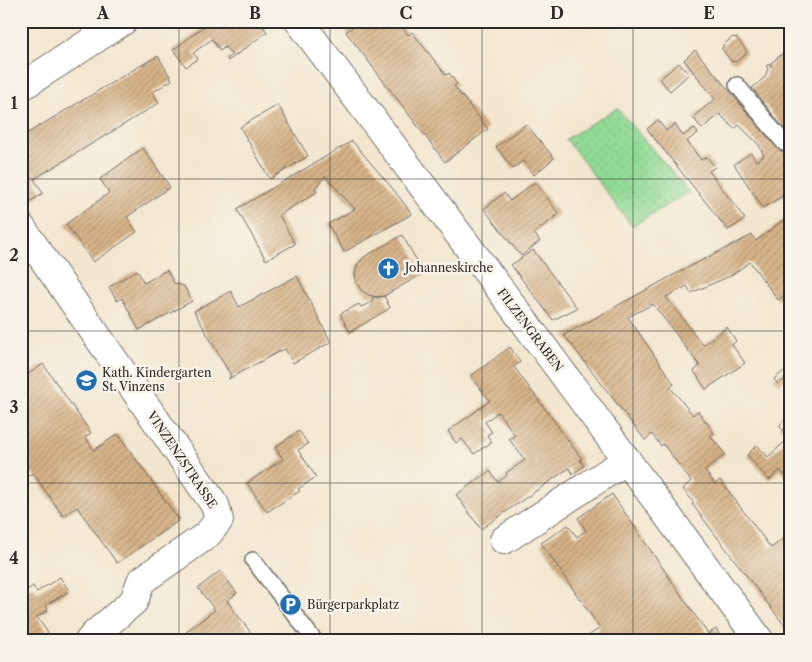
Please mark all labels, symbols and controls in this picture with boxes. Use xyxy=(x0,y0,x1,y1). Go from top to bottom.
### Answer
text: A xyxy=(96,3,110,23)
text: B xyxy=(249,3,261,23)
text: C xyxy=(400,3,412,23)
text: D xyxy=(550,3,564,23)
text: E xyxy=(703,3,715,23)
text: 1 xyxy=(10,93,18,113)
text: 2 xyxy=(9,245,19,265)
church icon: Johanneskirche xyxy=(377,256,401,280)
place label: Johanneskirche xyxy=(403,260,494,275)
street label: FILZENGRABEN xyxy=(494,285,567,374)
place label: Kath. Kindergarten St. Vinzens xyxy=(102,365,212,394)
school or university icon: Kath. Kindergarten St. Vinzens xyxy=(74,368,98,392)
text: 3 xyxy=(9,397,19,417)
street label: VINZENZSTRASSE xyxy=(144,407,221,511)
text: 4 xyxy=(9,548,19,568)
parking icon: Bürgerparkplatz xyxy=(279,593,303,617)
place label: Bürgerparkplatz xyxy=(307,597,399,612)

